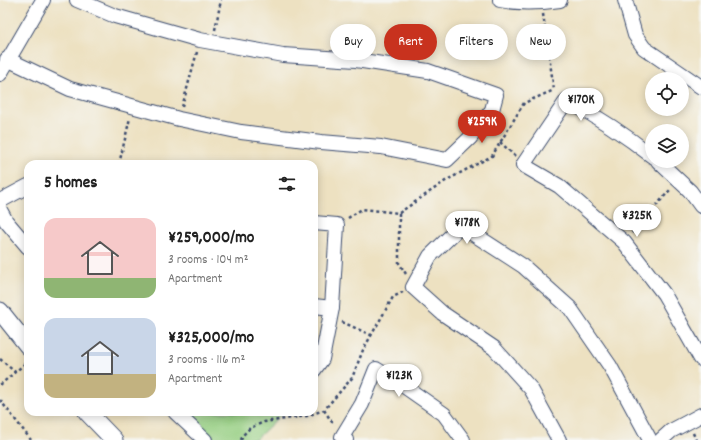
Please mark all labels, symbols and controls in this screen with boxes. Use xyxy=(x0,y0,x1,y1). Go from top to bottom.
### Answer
chip: Buy xyxy=(330,24,376,60)
chip: Rent xyxy=(384,24,437,60)
chip: Filters xyxy=(445,24,508,60)
chip: New xyxy=(516,24,566,60)
map controls xyxy=(645,72,689,168)
button: locate xyxy=(645,72,689,116)
pin: ¥170K xyxy=(553,88,609,122)
text: ¥170K xyxy=(567,91,595,110)
pin: ¥259K xyxy=(454,110,510,144)
text: ¥259K xyxy=(467,113,497,132)
button: layers xyxy=(645,124,689,168)
text: 5 homes xyxy=(44,172,97,196)
icon: filters xyxy=(276,173,298,195)
pin: ¥325K xyxy=(609,204,665,238)
text: ¥325K xyxy=(622,207,652,226)
pin: ¥178K xyxy=(439,211,495,245)
text: ¥178K xyxy=(454,214,480,233)
text: ¥259,000/mo xyxy=(168,227,254,251)
icon: home xyxy=(76,234,124,282)
text: 3 rooms · 104 m² xyxy=(168,251,248,270)
text: Apartment xyxy=(168,270,222,289)
text: ¥325,000/mo xyxy=(168,327,254,351)
icon: home xyxy=(76,334,124,382)
text: 3 rooms · 116 m² xyxy=(168,351,245,370)
pin: ¥123K xyxy=(371,364,427,398)
text: ¥123K xyxy=(386,367,412,386)
text: Apartment xyxy=(168,370,222,389)

